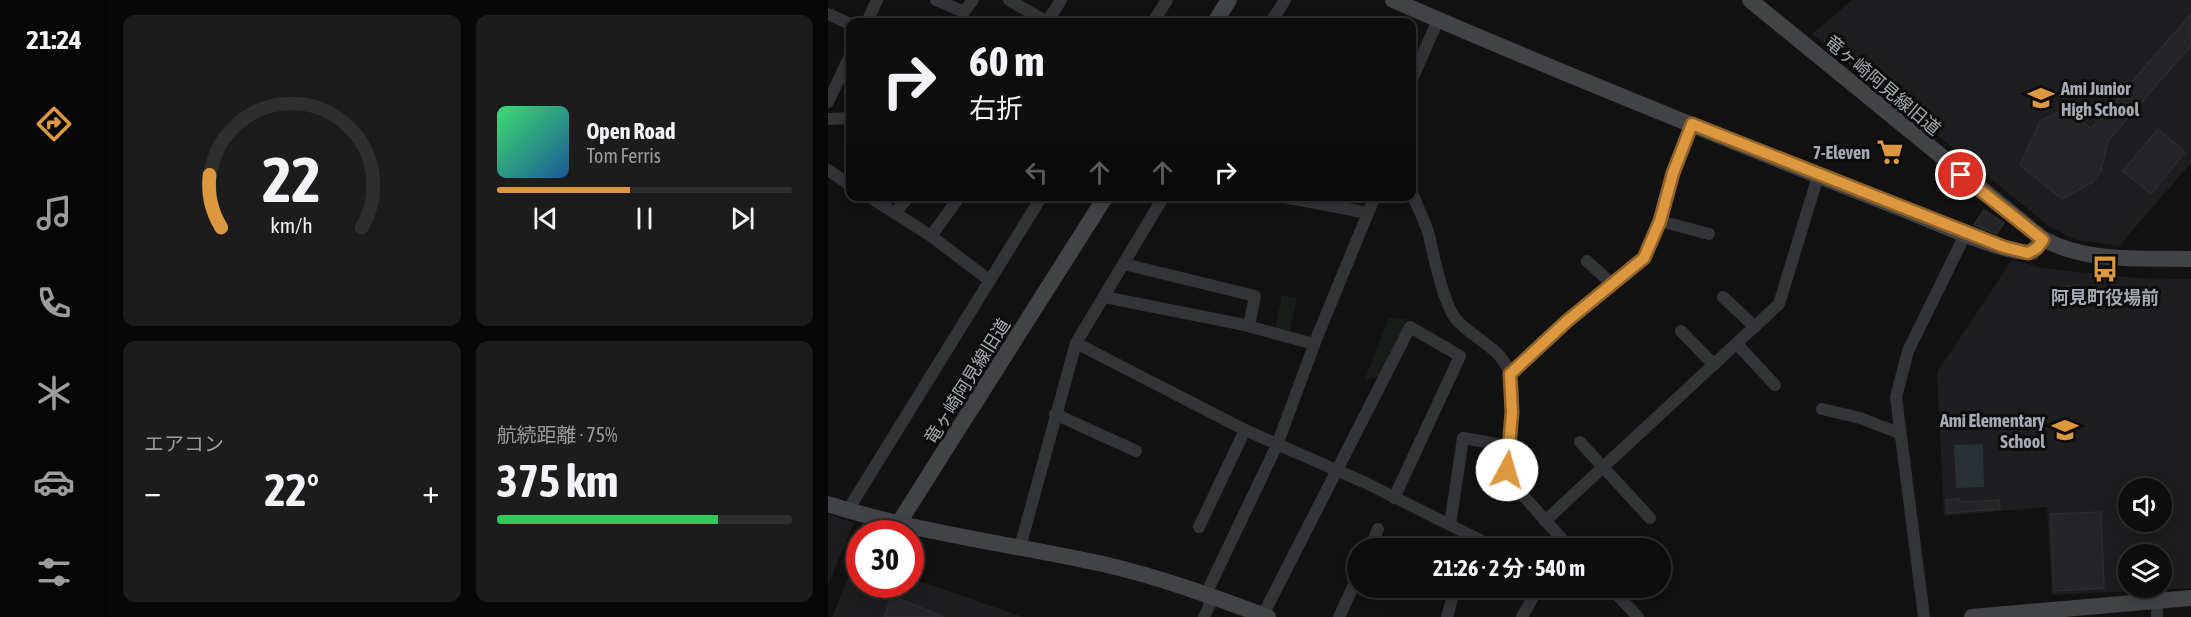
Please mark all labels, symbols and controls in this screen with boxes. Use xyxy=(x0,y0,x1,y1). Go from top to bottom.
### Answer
text: 21:24 xyxy=(26,24,82,55)
street label: 竜ヶ崎阿見線旧道 xyxy=(1821,31,1945,139)
text: 60 m xyxy=(969,37,1044,85)
icon: right xyxy=(870,42,948,120)
place label: Ami Junior High School xyxy=(2060,78,2139,120)
school or university icon: Ami Junior High School xyxy=(2026,83,2056,113)
text: 右折 xyxy=(969,93,1023,124)
icon: directions xyxy=(33,103,75,145)
text: Open Road xyxy=(587,118,675,144)
supermarket icon: 7-Eleven xyxy=(1875,137,1905,167)
place label: 7-Eleven xyxy=(1813,142,1870,163)
text: 22 xyxy=(262,144,321,215)
text: Tom Ferris xyxy=(587,144,661,167)
pin xyxy=(1935,149,1986,200)
icon: left xyxy=(1020,156,1053,189)
icon: ahead xyxy=(1083,156,1116,189)
icon: ahead xyxy=(1146,156,1179,189)
icon: right xyxy=(1209,156,1242,189)
icon: arrive xyxy=(1944,158,1977,191)
icon: music xyxy=(33,192,75,234)
icon: previous xyxy=(529,202,562,235)
icon: pause xyxy=(628,202,661,235)
icon: next xyxy=(726,202,759,235)
text: km/h xyxy=(270,213,313,238)
bus stop icon: 阿見町役場前 xyxy=(2090,254,2120,284)
icon: phone xyxy=(33,282,75,324)
place label: 阿見町役場前 xyxy=(2051,287,2159,308)
street label: 竜ヶ崎阿見線旧道 xyxy=(920,314,1014,448)
icon: climate xyxy=(33,372,75,414)
place label: Ami Elementary School xyxy=(1939,410,2046,452)
school or university icon: Ami Elementary School xyxy=(2050,415,2080,445)
text: 航続距離 · 75% xyxy=(497,423,617,446)
text: エアコン xyxy=(144,432,224,455)
position arrow xyxy=(1475,438,1539,502)
text: 375 km xyxy=(497,455,618,507)
icon: car xyxy=(33,461,75,503)
text: 22° xyxy=(264,464,319,516)
text: − xyxy=(144,472,161,510)
text: + xyxy=(422,472,439,510)
map controls xyxy=(2118,478,2172,598)
button: sound xyxy=(2118,478,2172,532)
speed limit sign: 30 xyxy=(846,520,924,598)
button: layers xyxy=(2118,544,2172,598)
icon: filters xyxy=(33,551,75,593)
text: 21:26 · 2 分 · 540 m xyxy=(1433,555,1585,581)

